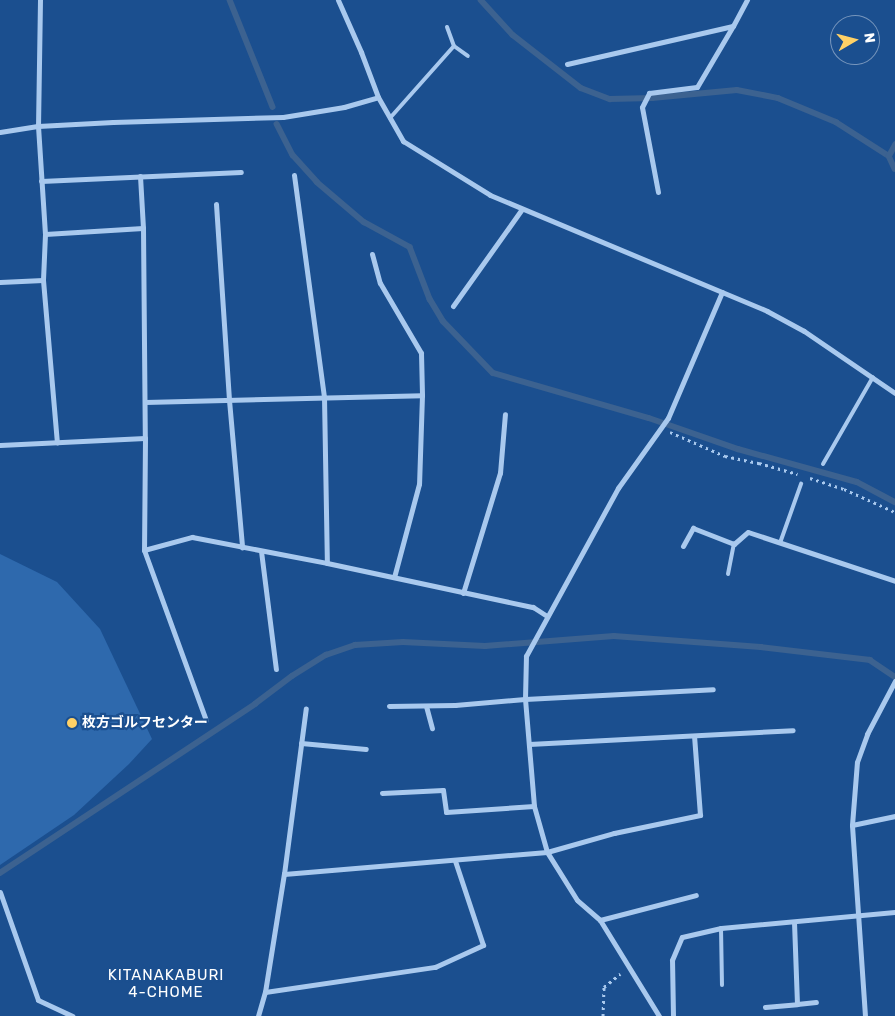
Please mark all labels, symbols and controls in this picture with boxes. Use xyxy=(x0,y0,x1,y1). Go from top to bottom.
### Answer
north arrow xyxy=(830,15,880,65)
text: N xyxy=(860,32,878,44)
place label: 枚方ゴルフセンター xyxy=(82,715,208,731)
marker: 枚方ゴルフセンター xyxy=(66,717,78,729)
district label: KITANAKABURI 4-CHOME xyxy=(106,966,226,1001)

